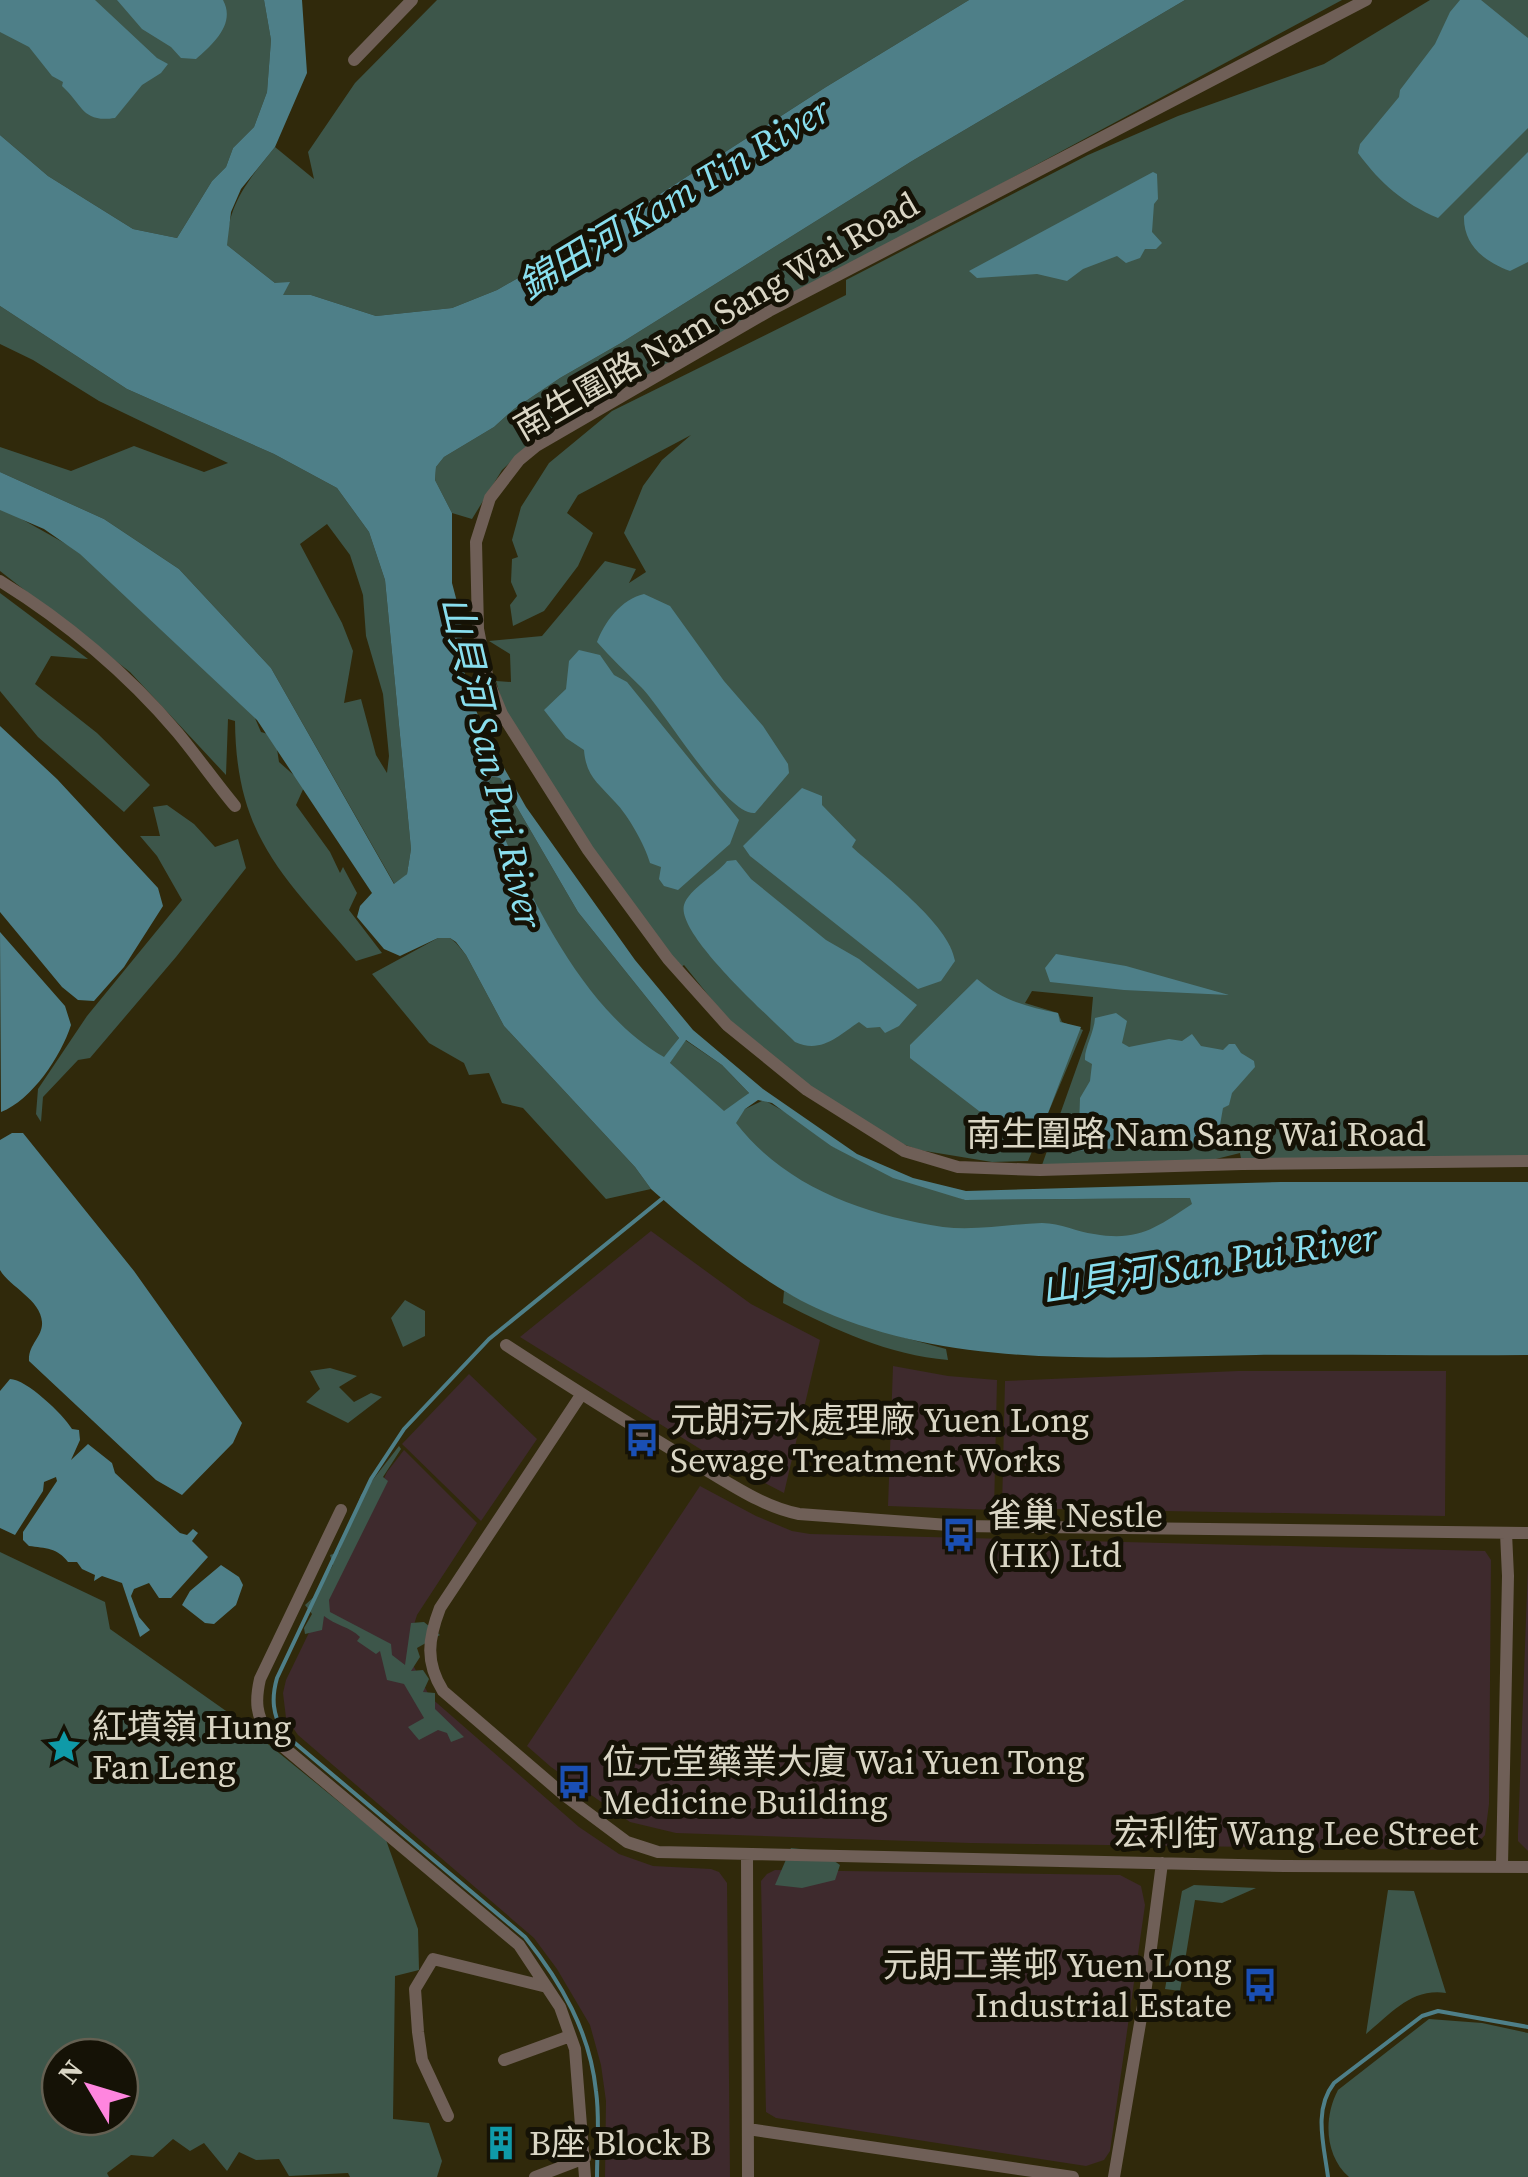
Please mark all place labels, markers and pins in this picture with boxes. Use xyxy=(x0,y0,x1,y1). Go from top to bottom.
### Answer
place label: 元朗污水處理廠 Yuen Long Sewage Treatment Works xyxy=(670,1396,1089,1484)
bus stop icon: 元朗污水處理廠 Yuen Long Sewage Treatment Works xyxy=(623,1421,661,1459)
place label: 雀巢 Nestle (HK) Ltd xyxy=(987,1491,1163,1579)
bus stop icon: 雀巢 Nestle (HK) Ltd xyxy=(940,1516,978,1554)
place label: 紅墳嶺 Hung Fan Leng xyxy=(92,1703,292,1791)
place icon: 紅墳嶺 Hung Fan Leng xyxy=(45,1728,83,1766)
place label: 位元堂藥業大廈 Wai Yuen Tong Medicine Building xyxy=(602,1738,1085,1826)
bus stop icon: 位元堂藥業大廈 Wai Yuen Tong Medicine Building xyxy=(555,1763,593,1801)
place label: 元朗工業邨 Yuen Long Industrial Estate xyxy=(883,1941,1232,2029)
bus stop icon: 元朗工業邨 Yuen Long Industrial Estate xyxy=(1241,1966,1279,2004)
place label: B座 Block B xyxy=(529,2119,712,2167)
building icon: B座 Block B xyxy=(482,2124,520,2162)

